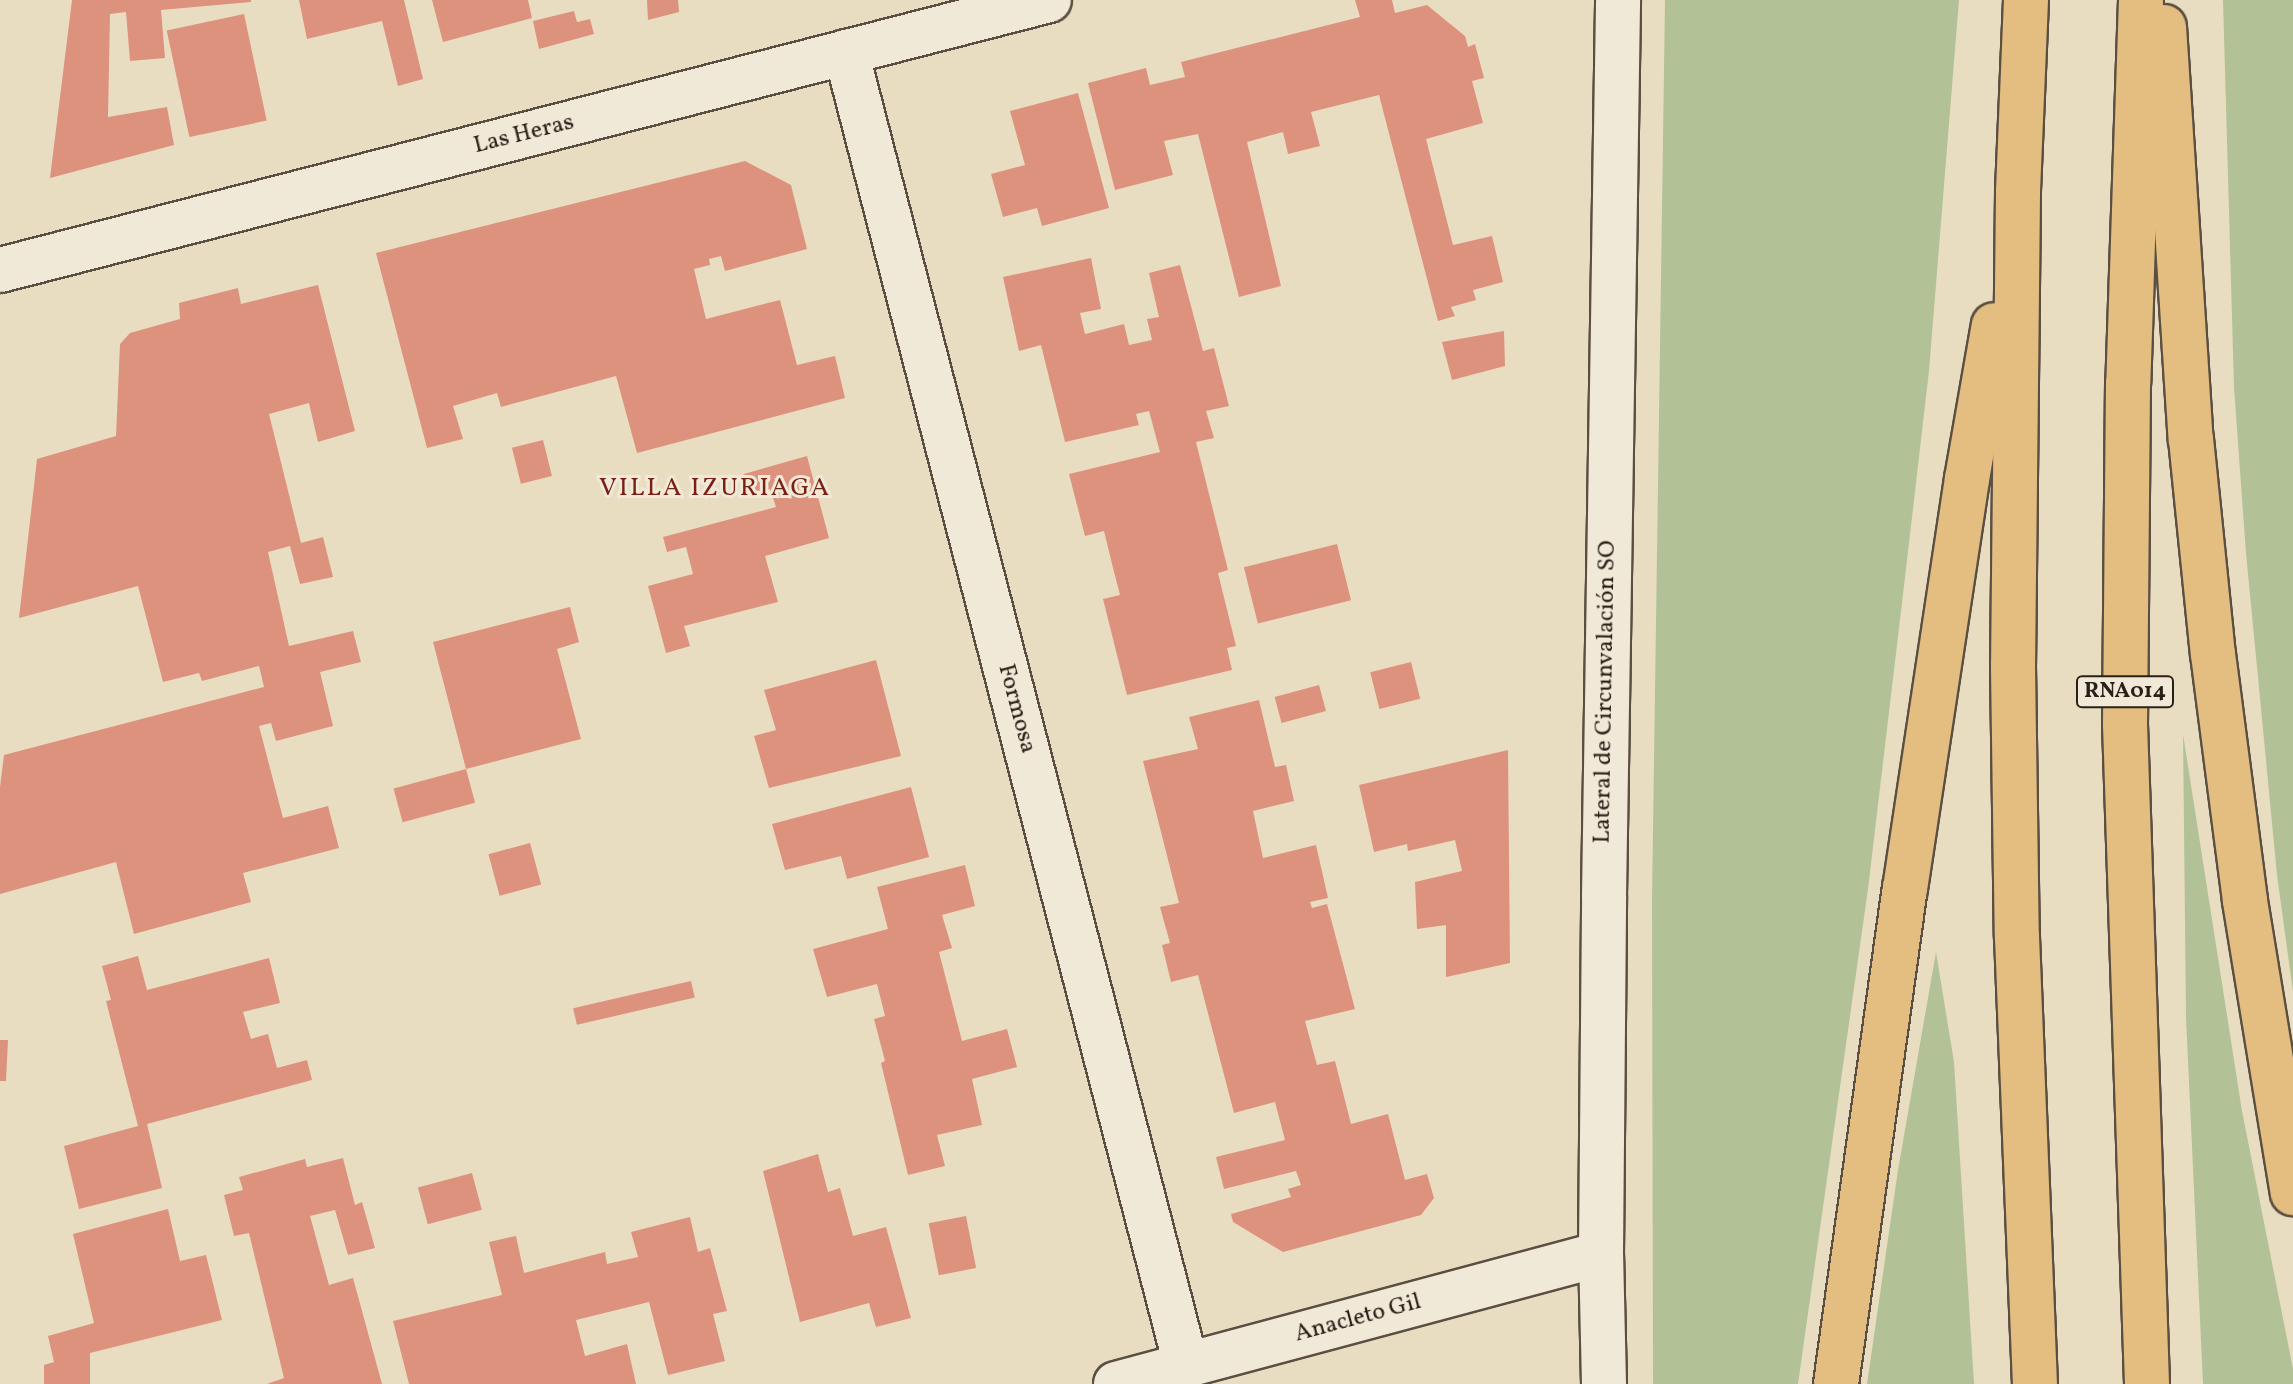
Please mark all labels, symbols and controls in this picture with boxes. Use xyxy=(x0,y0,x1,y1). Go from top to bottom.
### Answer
street label: Las Heras xyxy=(471,109,577,161)
district label: VILLA IZURIAGA xyxy=(599,473,831,505)
street label: Lateral de Circunvalación SO xyxy=(1589,540,1623,844)
street label: Formosa xyxy=(990,661,1042,757)
road number: RNA014 xyxy=(2075,674,2175,710)
street label: Anacleto Gil xyxy=(1292,1288,1424,1350)

